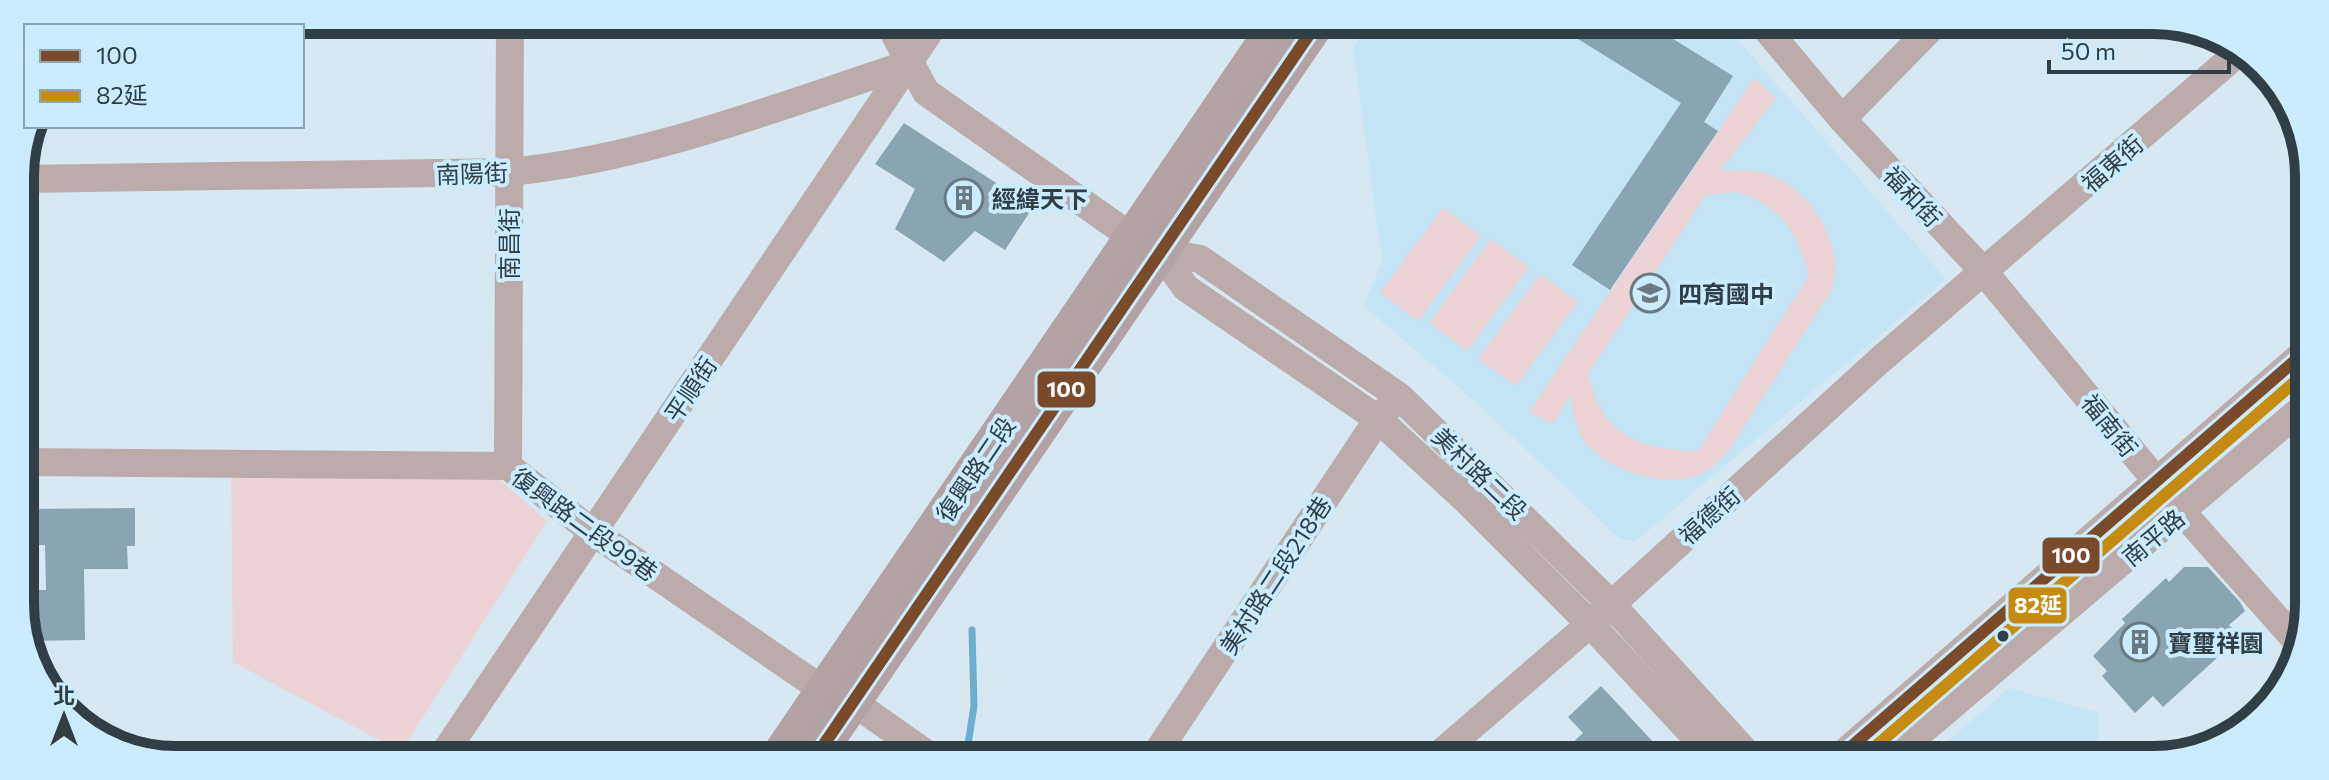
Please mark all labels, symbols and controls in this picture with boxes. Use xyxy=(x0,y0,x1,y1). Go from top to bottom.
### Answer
legend xyxy=(24,24,304,128)
scale bar xyxy=(2049,24,2229,74)
text: 50 m xyxy=(2061,36,2116,65)
text: 100 xyxy=(96,40,138,69)
text: 82延 xyxy=(96,80,148,109)
street label: 福東街 xyxy=(2075,128,2149,198)
street label: 南陽街 xyxy=(436,157,508,189)
street label: 福和街 xyxy=(1878,160,1948,232)
building icon: 經緯天下 xyxy=(943,177,985,219)
place label: 經緯天下 xyxy=(992,184,1088,213)
street label: 南昌街 xyxy=(494,208,523,280)
school or university icon: 四育國中 xyxy=(1629,272,1671,314)
place label: 四育國中 xyxy=(1678,279,1774,308)
street label: 平順街 xyxy=(658,351,722,427)
line badge: 100 xyxy=(1036,370,1097,409)
text: 100 xyxy=(1046,375,1086,402)
street label: 福南街 xyxy=(2076,388,2144,462)
street label: 復興路二段 xyxy=(929,411,1021,527)
street label: 美村路二段 xyxy=(1427,421,1533,525)
street label: 復興路二段99巷 xyxy=(506,461,664,587)
street label: 福德街 xyxy=(1673,480,1745,550)
street label: 美村路二段218巷 xyxy=(1213,491,1337,659)
street label: 南平路 xyxy=(2116,503,2190,571)
line badge: 100 xyxy=(2041,536,2101,575)
text: 100 xyxy=(2051,541,2091,568)
line badge: 82延 xyxy=(2007,586,2068,625)
text: 82延 xyxy=(2014,591,2062,618)
building icon: 寶璽祥園 xyxy=(2119,621,2161,663)
unlabelled marker xyxy=(1995,628,2011,644)
place label: 寶璽祥園 xyxy=(2168,628,2264,657)
north arrow xyxy=(24,676,104,756)
text: 北 xyxy=(53,682,75,709)

